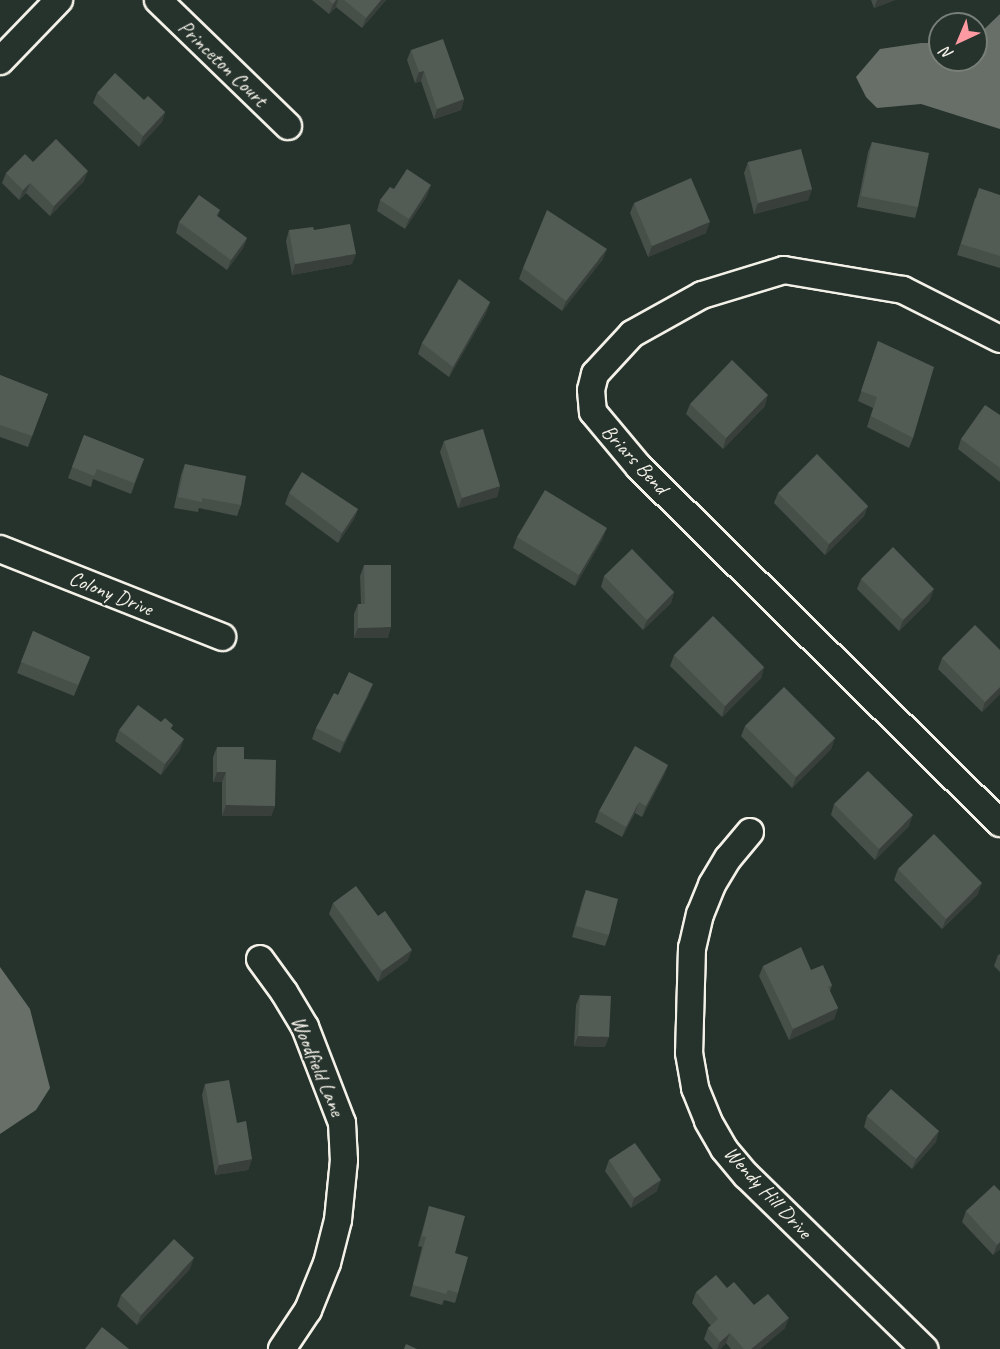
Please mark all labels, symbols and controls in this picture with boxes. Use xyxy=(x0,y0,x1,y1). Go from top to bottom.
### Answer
north arrow xyxy=(928,12,988,72)
street label: Princeton Court xyxy=(173,14,273,112)
text: N xyxy=(936,43,957,64)
street label: Briars Bend xyxy=(596,419,674,499)
street label: Colony Drive xyxy=(66,565,156,621)
street label: Woodfield Lane xyxy=(286,1012,350,1120)
street label: Wendy Hill Drive xyxy=(719,1140,817,1244)

